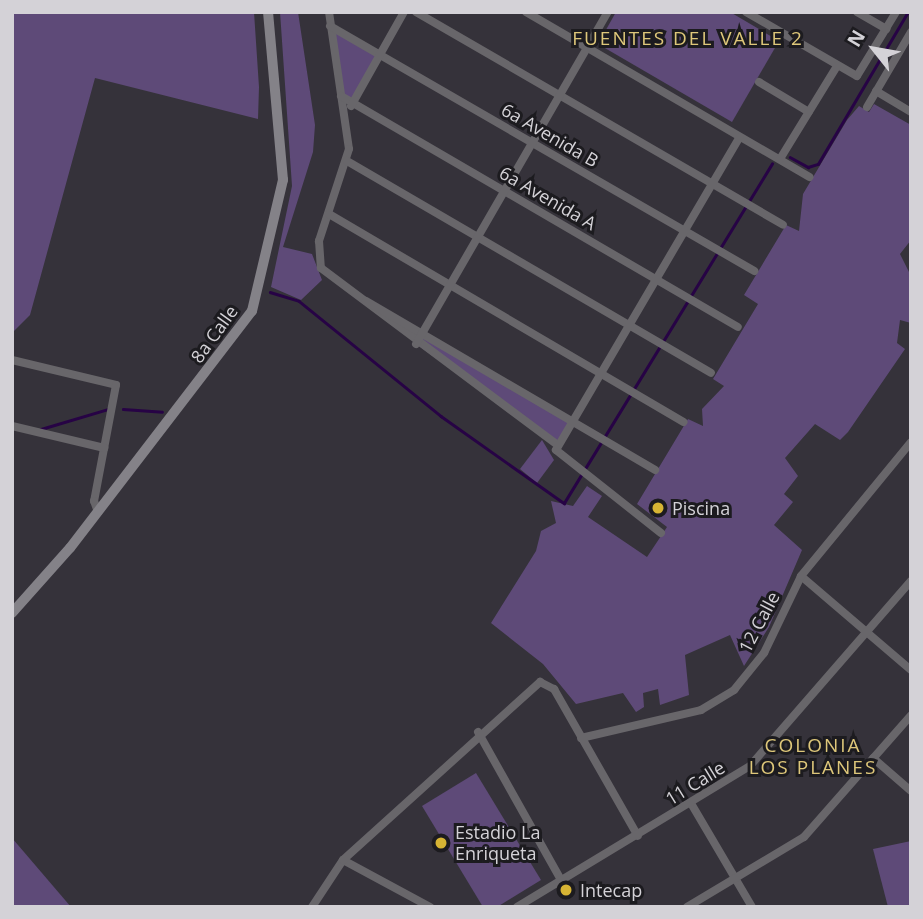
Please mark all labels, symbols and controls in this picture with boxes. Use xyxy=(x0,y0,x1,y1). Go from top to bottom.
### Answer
north arrow xyxy=(839,14,909,84)
text: N xyxy=(841,25,871,52)
district label: FUENTES DEL VALLE 2 xyxy=(575,28,801,50)
street label: 6a Avenida B xyxy=(498,99,602,171)
street label: 6a Avenida A xyxy=(496,162,600,234)
street label: 8a Calle xyxy=(186,301,242,367)
place label: Piscina xyxy=(672,497,730,519)
marker: Piscina xyxy=(650,500,666,516)
street label: 12 Calle xyxy=(734,588,784,656)
district label: COLONIA LOS PLANES xyxy=(750,735,876,779)
street label: 11 Calle xyxy=(661,756,729,810)
place label: Estadio La Enriqueta xyxy=(455,822,540,864)
marker: Estadio La Enriqueta xyxy=(433,835,449,851)
place label: Intecap xyxy=(580,879,642,901)
marker: Intecap xyxy=(558,882,574,898)

